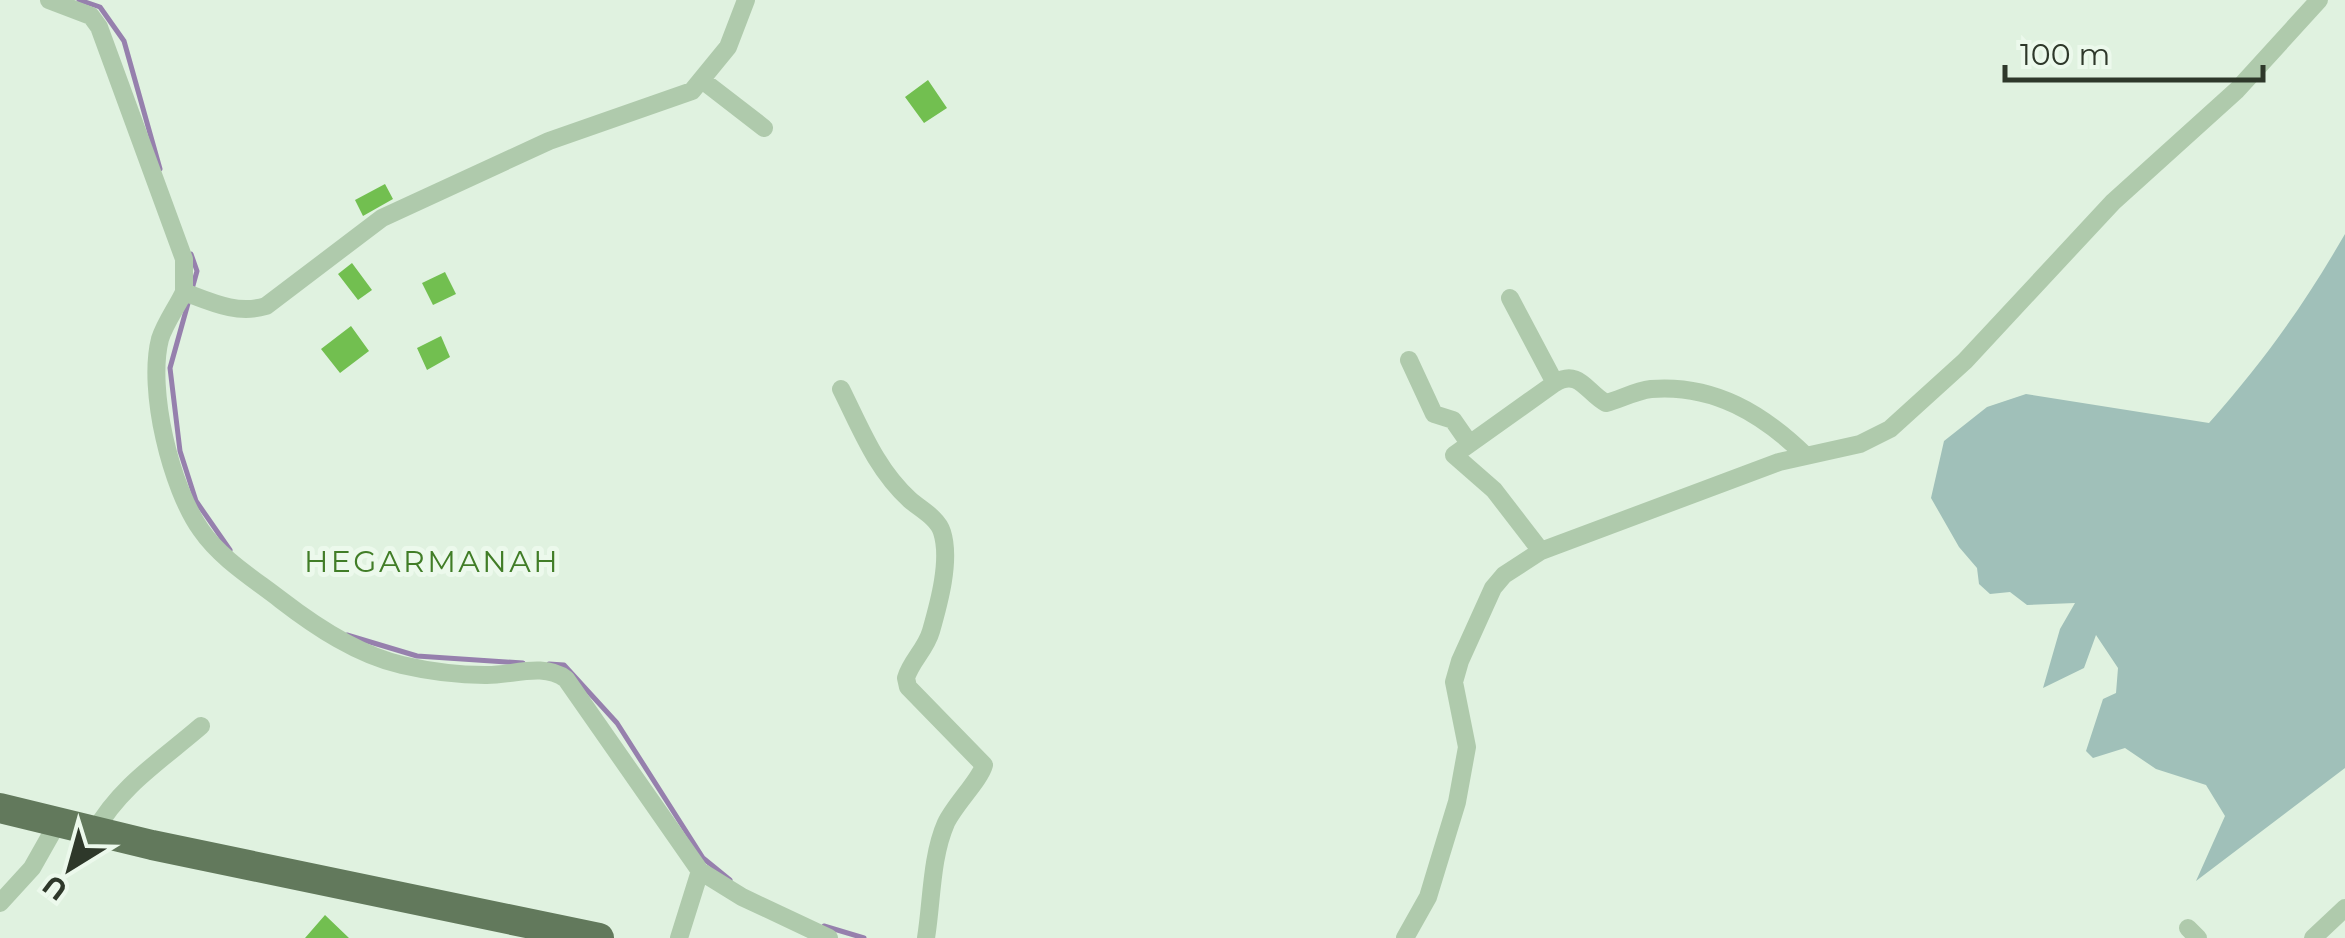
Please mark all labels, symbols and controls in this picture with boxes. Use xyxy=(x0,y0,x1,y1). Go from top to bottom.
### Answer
scale bar xyxy=(2005,20,2262,82)
text: 100 m xyxy=(2020,36,2110,73)
district label: HEGARMANAH xyxy=(304,543,560,580)
north arrow xyxy=(20,818,120,918)
text: U xyxy=(36,868,74,908)

